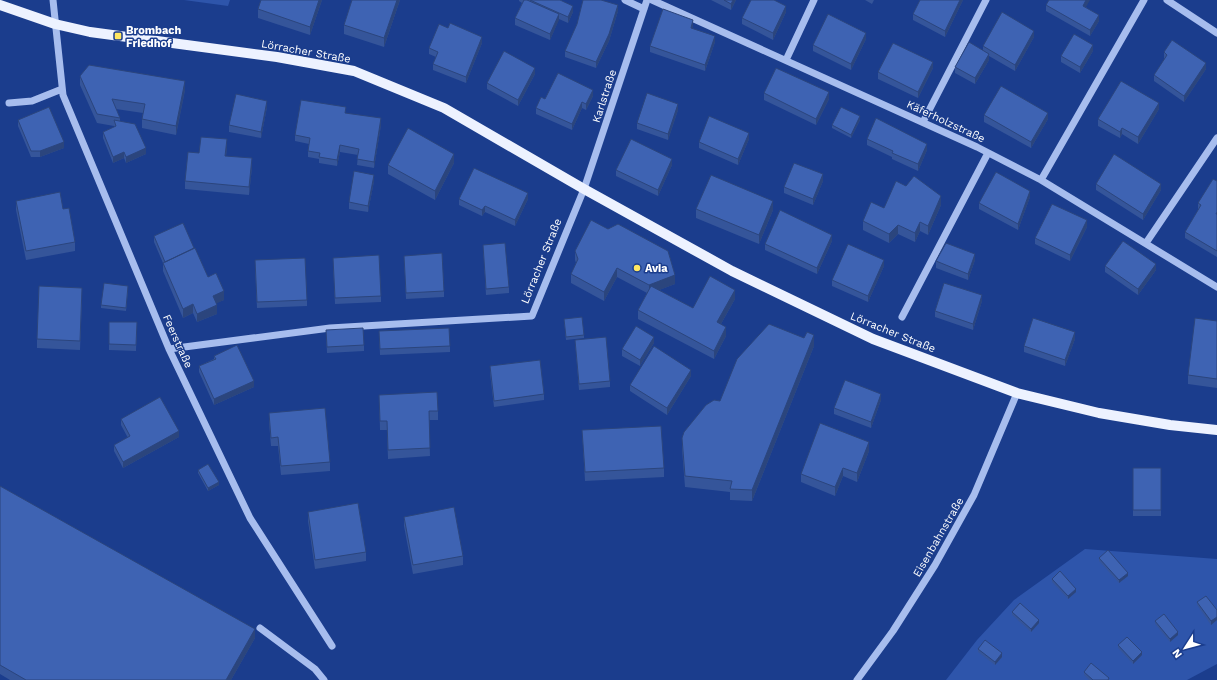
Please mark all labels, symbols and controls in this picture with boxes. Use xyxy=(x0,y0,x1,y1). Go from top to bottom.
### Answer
place label: Brombach Friedhof xyxy=(126,24,182,50)
marker: Brombach Friedhof xyxy=(113,31,123,41)
street label: Lörracher Straße xyxy=(260,37,352,66)
street label: Karlstraße xyxy=(590,68,619,124)
street label: Käferholzstraße xyxy=(905,98,987,145)
street label: Lörracher Straße xyxy=(518,217,564,306)
place label: Avia xyxy=(645,262,668,275)
marker: Avia xyxy=(632,263,642,273)
street label: Lörracher Straße xyxy=(848,309,937,355)
street label: Feerstraße xyxy=(160,312,195,370)
street label: Eisenbahnstraße xyxy=(910,495,966,579)
north arrow xyxy=(1165,628,1205,668)
text: N xyxy=(1170,646,1185,661)

